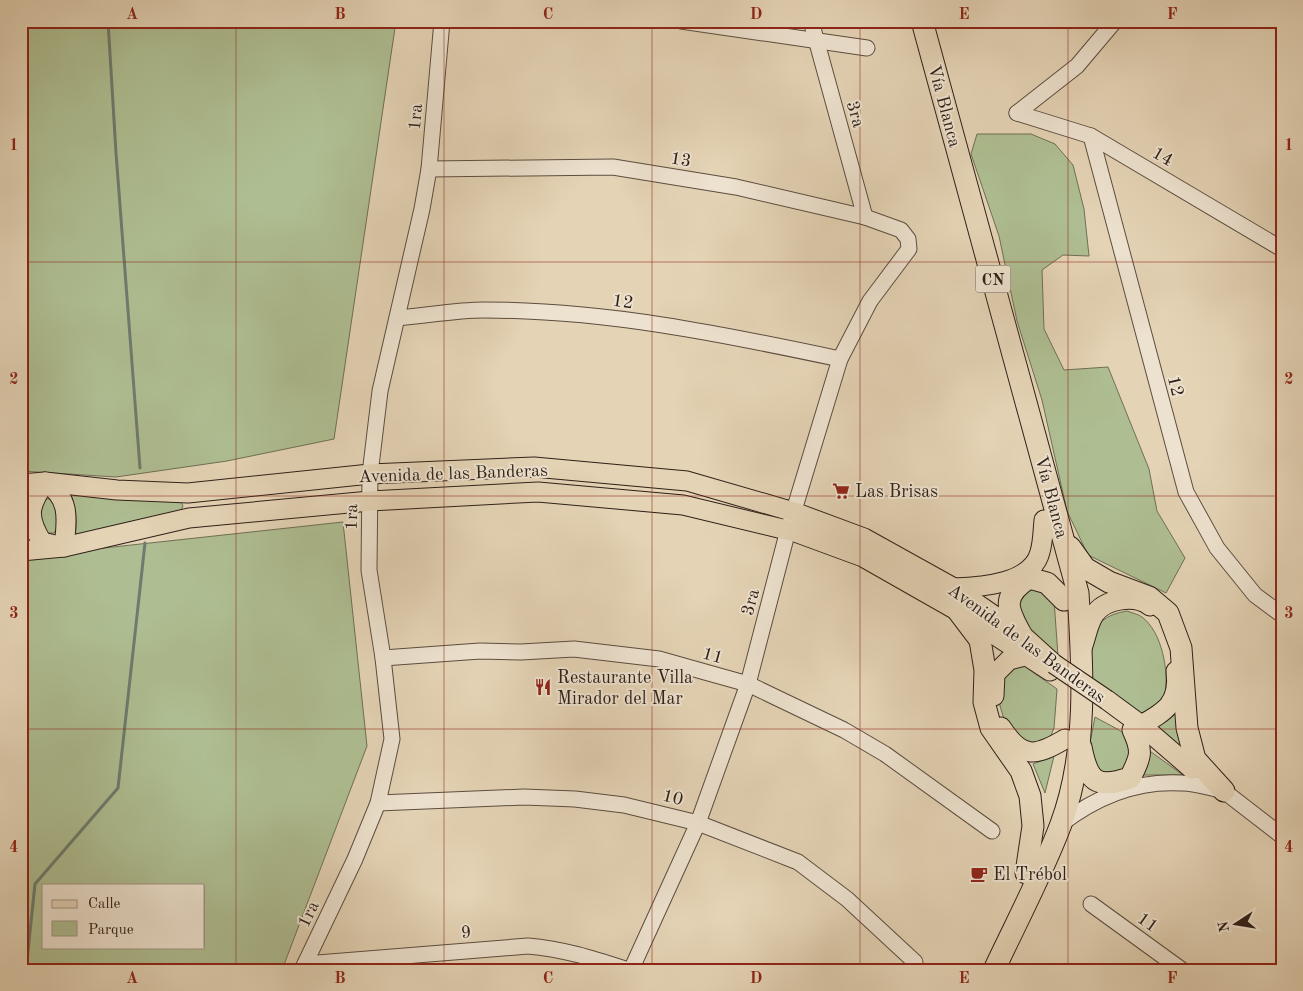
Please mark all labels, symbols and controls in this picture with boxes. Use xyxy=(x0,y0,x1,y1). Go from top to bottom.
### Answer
text: A xyxy=(126,7,138,23)
text: B xyxy=(334,7,346,23)
text: C xyxy=(543,7,553,23)
text: D xyxy=(750,7,762,23)
text: E xyxy=(958,7,970,23)
text: F xyxy=(1167,7,1178,23)
street label: Vía Blanca xyxy=(924,63,964,150)
street label: 3ra xyxy=(843,99,867,130)
street label: 1ra xyxy=(406,103,426,131)
text: 1 xyxy=(9,138,19,154)
text: 1 xyxy=(1284,138,1294,154)
street label: 14 xyxy=(1149,144,1176,170)
street label: 13 xyxy=(669,149,693,171)
road number: CN xyxy=(976,266,1010,292)
street label: 12 xyxy=(611,292,634,312)
text: 2 xyxy=(9,372,19,388)
text: 2 xyxy=(1284,372,1294,388)
street label: 12 xyxy=(1164,374,1186,398)
street label: Vía Blanca xyxy=(1031,454,1071,541)
street label: Avenida de las Banderas xyxy=(358,462,548,486)
supermarket icon: Las Brisas xyxy=(831,481,851,501)
place label: Las Brisas xyxy=(855,483,938,501)
street label: 1ra xyxy=(343,503,361,531)
street label: Avenida de las Banderas xyxy=(944,581,1109,707)
street label: 3ra xyxy=(739,587,763,617)
text: 3 xyxy=(9,606,19,622)
text: 3 xyxy=(1284,606,1294,622)
street label: 11 xyxy=(700,644,725,667)
place label: Restaurante Villa Mirador del Mar xyxy=(557,669,693,708)
restaurant icon: Restaurante Villa Mirador del Mar xyxy=(533,677,553,697)
street label: 10 xyxy=(660,787,685,809)
text: 4 xyxy=(9,840,19,856)
text: 4 xyxy=(1284,840,1294,856)
cafe icon: El Trébol xyxy=(969,864,989,884)
place label: El Trébol xyxy=(993,866,1067,884)
legend xyxy=(42,884,205,948)
text: Calle xyxy=(88,897,121,912)
street label: 1ra xyxy=(295,898,323,930)
north arrow xyxy=(1210,898,1260,948)
street label: 11 xyxy=(1134,909,1161,936)
text: N xyxy=(1216,920,1232,933)
text: Parque xyxy=(88,923,134,938)
street label: 9 xyxy=(460,924,472,942)
text: A xyxy=(126,971,138,987)
text: B xyxy=(334,971,346,987)
text: C xyxy=(543,971,553,987)
text: D xyxy=(750,971,762,987)
text: E xyxy=(958,971,970,987)
text: F xyxy=(1167,971,1178,987)

